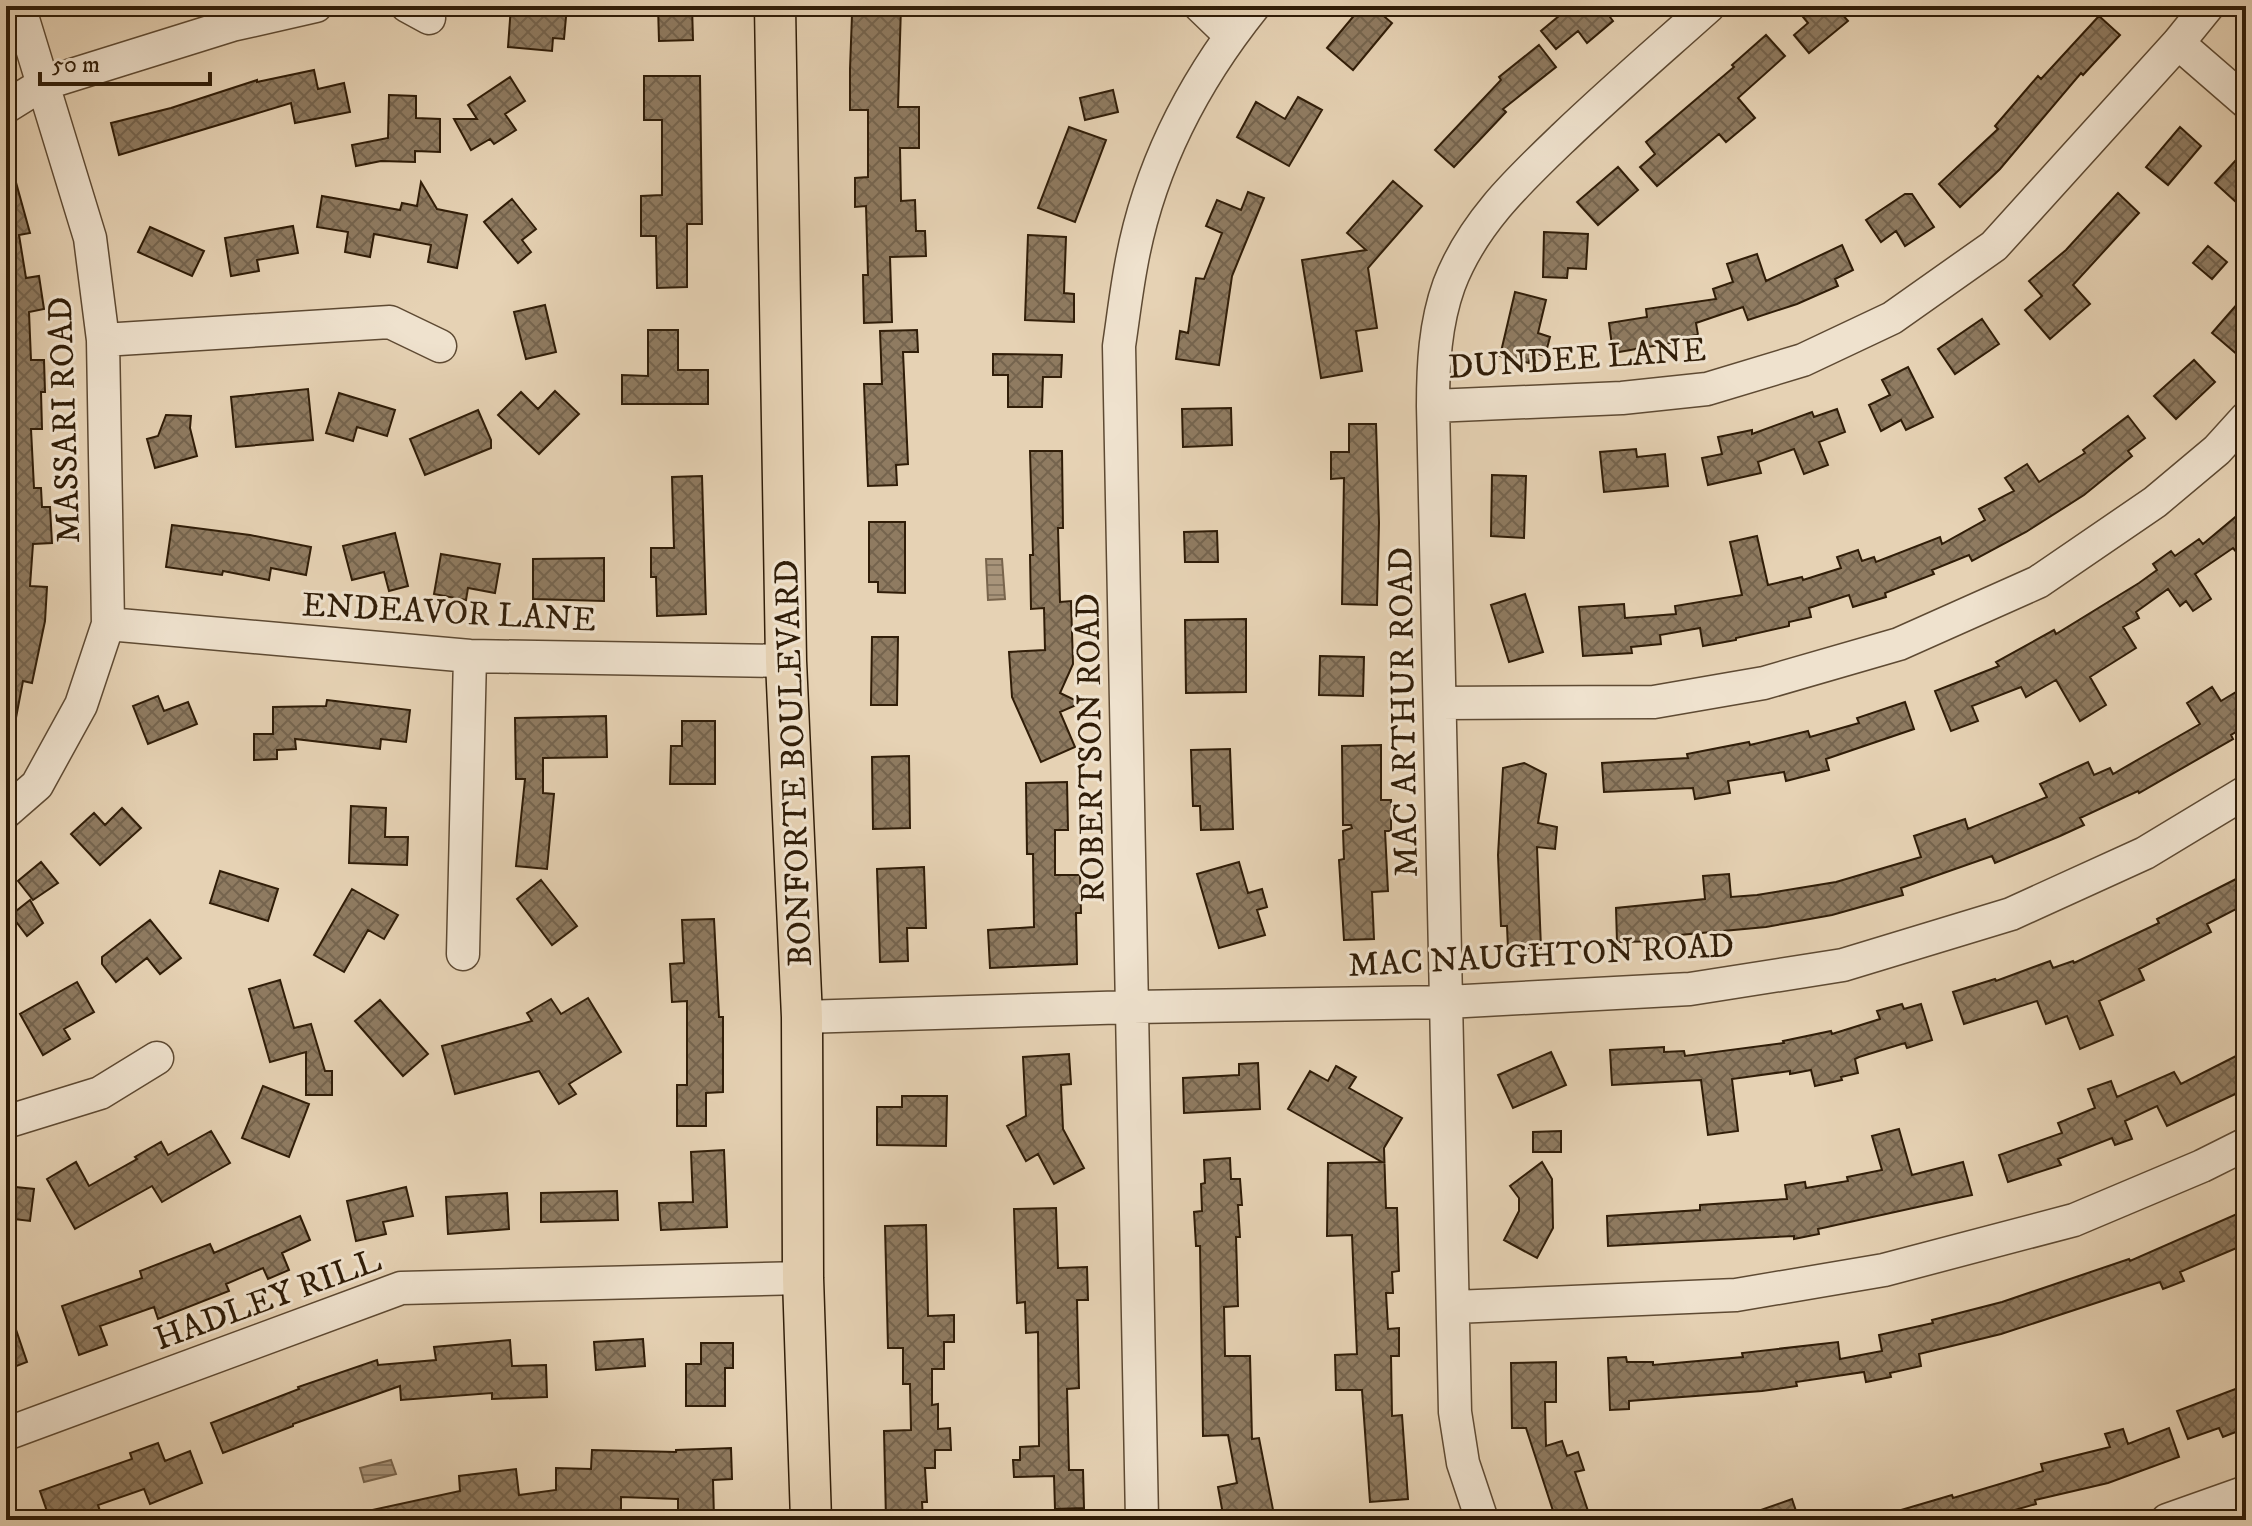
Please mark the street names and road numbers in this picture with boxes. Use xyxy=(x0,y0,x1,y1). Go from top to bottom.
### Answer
street label: MASSARI ROAD xyxy=(40,296,90,544)
street label: DUNDEE LANE xyxy=(1447,329,1707,389)
street label: MAC ARTHUR ROAD xyxy=(1380,546,1428,877)
street label: BONFORTE BOULEVARD xyxy=(766,559,822,967)
street label: ENDEAVOR LANE xyxy=(301,584,597,642)
street label: ROBERTSON ROAD xyxy=(1067,593,1115,903)
street label: MAC NAUGHTON ROAD xyxy=(1347,925,1735,987)
street label: HADLEY RILL xyxy=(149,1239,387,1360)

